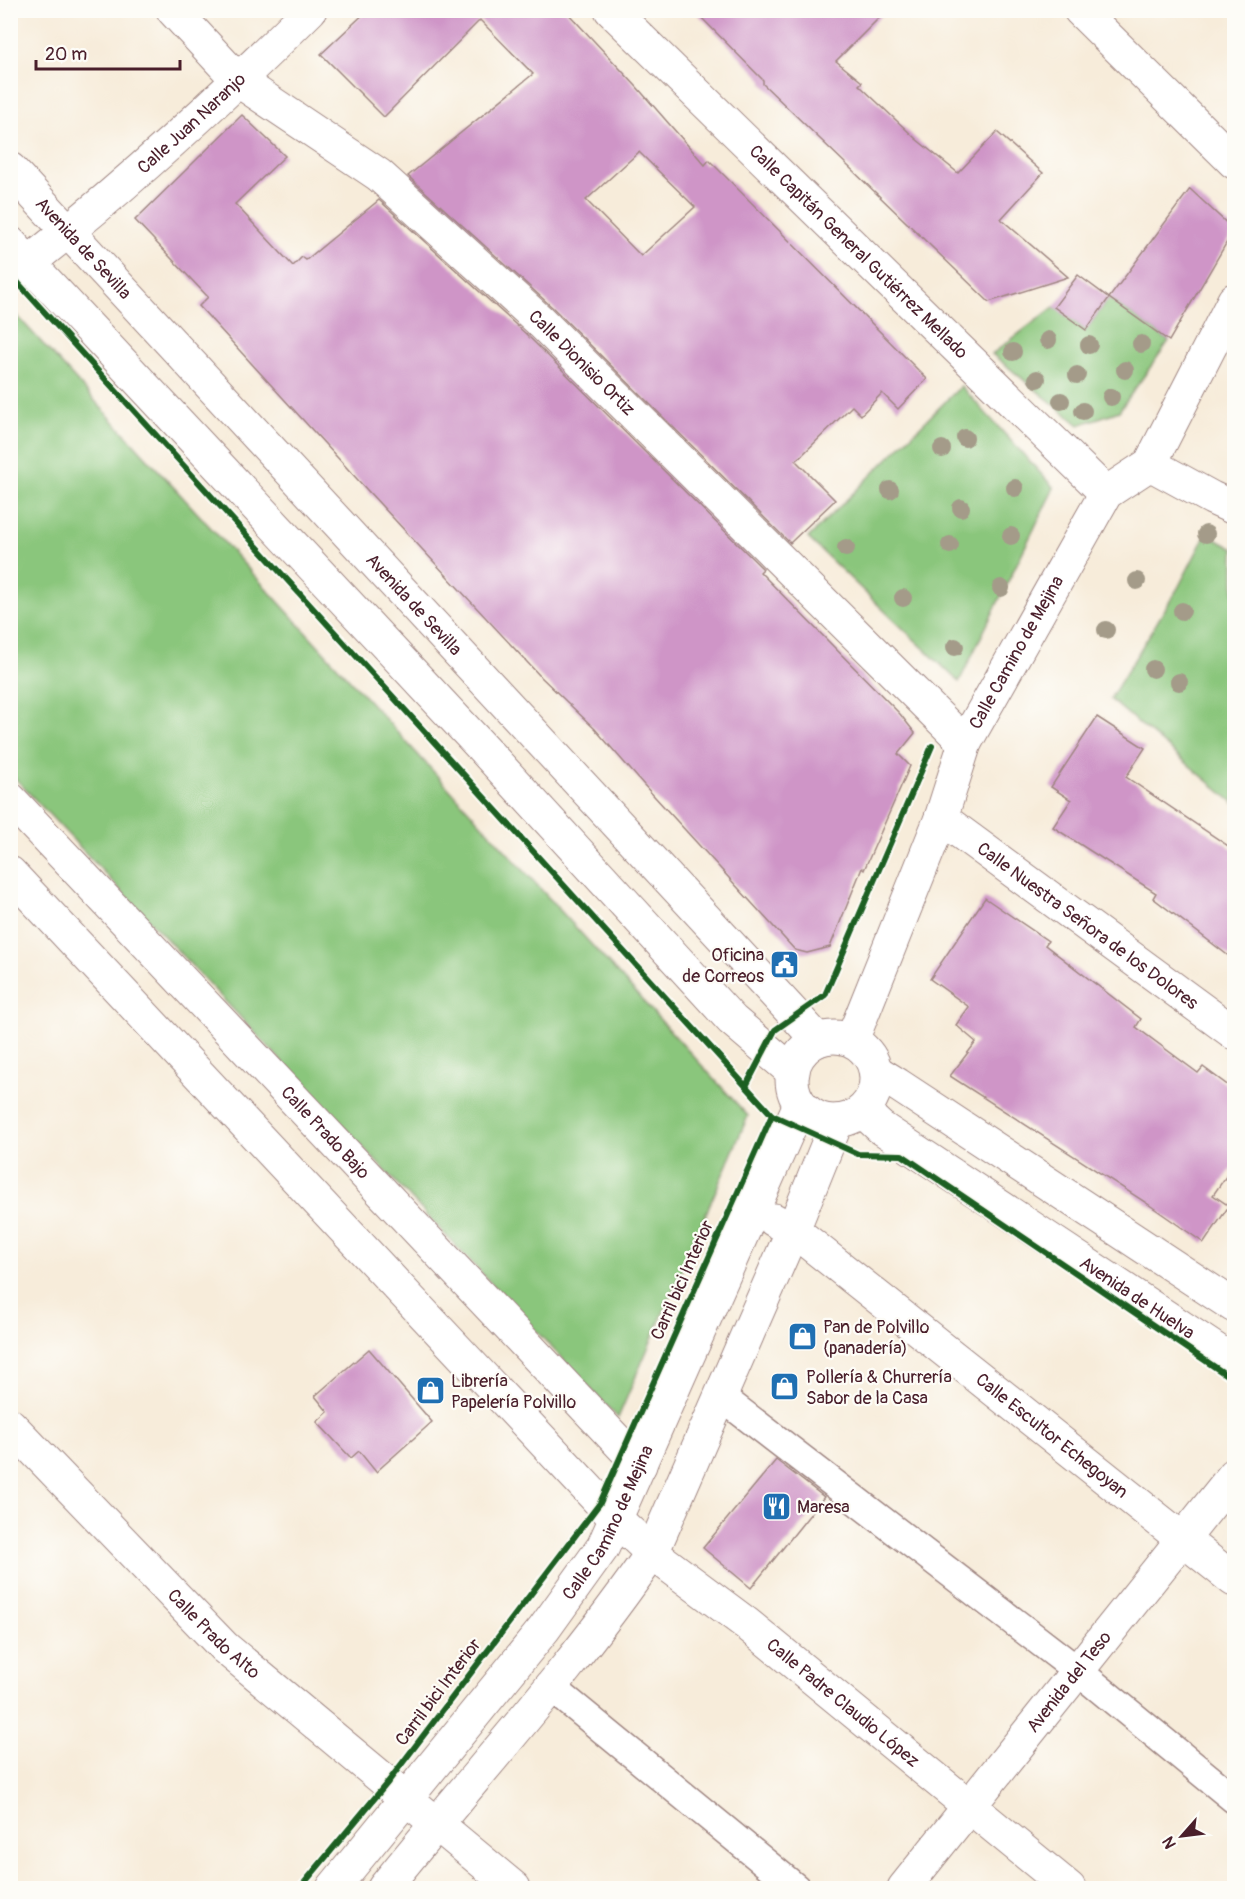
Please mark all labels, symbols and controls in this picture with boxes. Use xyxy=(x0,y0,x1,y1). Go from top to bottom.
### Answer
scale bar xyxy=(36,33,180,71)
text: 20 m xyxy=(45,43,87,66)
street label: Calle Juan Naranjo xyxy=(133,68,251,179)
street label: Calle Capitán General Gutiérrez Mellado xyxy=(744,140,973,364)
street label: Avenida de Sevilla xyxy=(30,193,136,304)
street label: Calle Dionisio Ortiz xyxy=(524,305,640,421)
street label: Avenida de Sevilla xyxy=(361,549,467,661)
street label: Calle Camino de Mejina xyxy=(964,572,1069,734)
street label: Calle Nuestra Señora de los Dolores xyxy=(972,837,1203,1015)
place label: Oficina de Correos xyxy=(682,944,764,988)
public building icon: Oficina de Correos xyxy=(769,949,801,981)
street label: Calle Prado Bajo xyxy=(276,1081,375,1184)
street label: Carril bici Interior xyxy=(646,1216,719,1344)
street label: Avenida de Huelva xyxy=(1075,1252,1199,1345)
place label: Pan de Polvillo (panadería) xyxy=(823,1316,930,1360)
shop icon: Pan de Polvillo (panadería) xyxy=(786,1321,818,1353)
place label: Pollería & Churrería Sabor de la Casa xyxy=(806,1366,952,1410)
street label: Calle Escultor Echegoyan xyxy=(971,1368,1133,1503)
place label: Librería Papelería Polvillo xyxy=(451,1370,577,1414)
shop icon: Pollería & Churrería Sabor de la Casa xyxy=(769,1371,801,1403)
shop icon: Librería Papelería Polvillo xyxy=(414,1375,446,1407)
street label: Calle Camino de Mejina xyxy=(558,1442,659,1605)
restaurant icon: Maresa xyxy=(760,1491,792,1523)
place label: Maresa xyxy=(797,1496,850,1519)
street label: Calle Prado Alto xyxy=(162,1584,265,1684)
street label: Avenida del Teso xyxy=(1022,1626,1117,1737)
street label: Carril bici Interior xyxy=(390,1633,487,1751)
street label: Calle Padre Claudio López xyxy=(762,1634,924,1773)
north arrow xyxy=(1152,1806,1212,1866)
text: N xyxy=(1158,1833,1181,1852)

